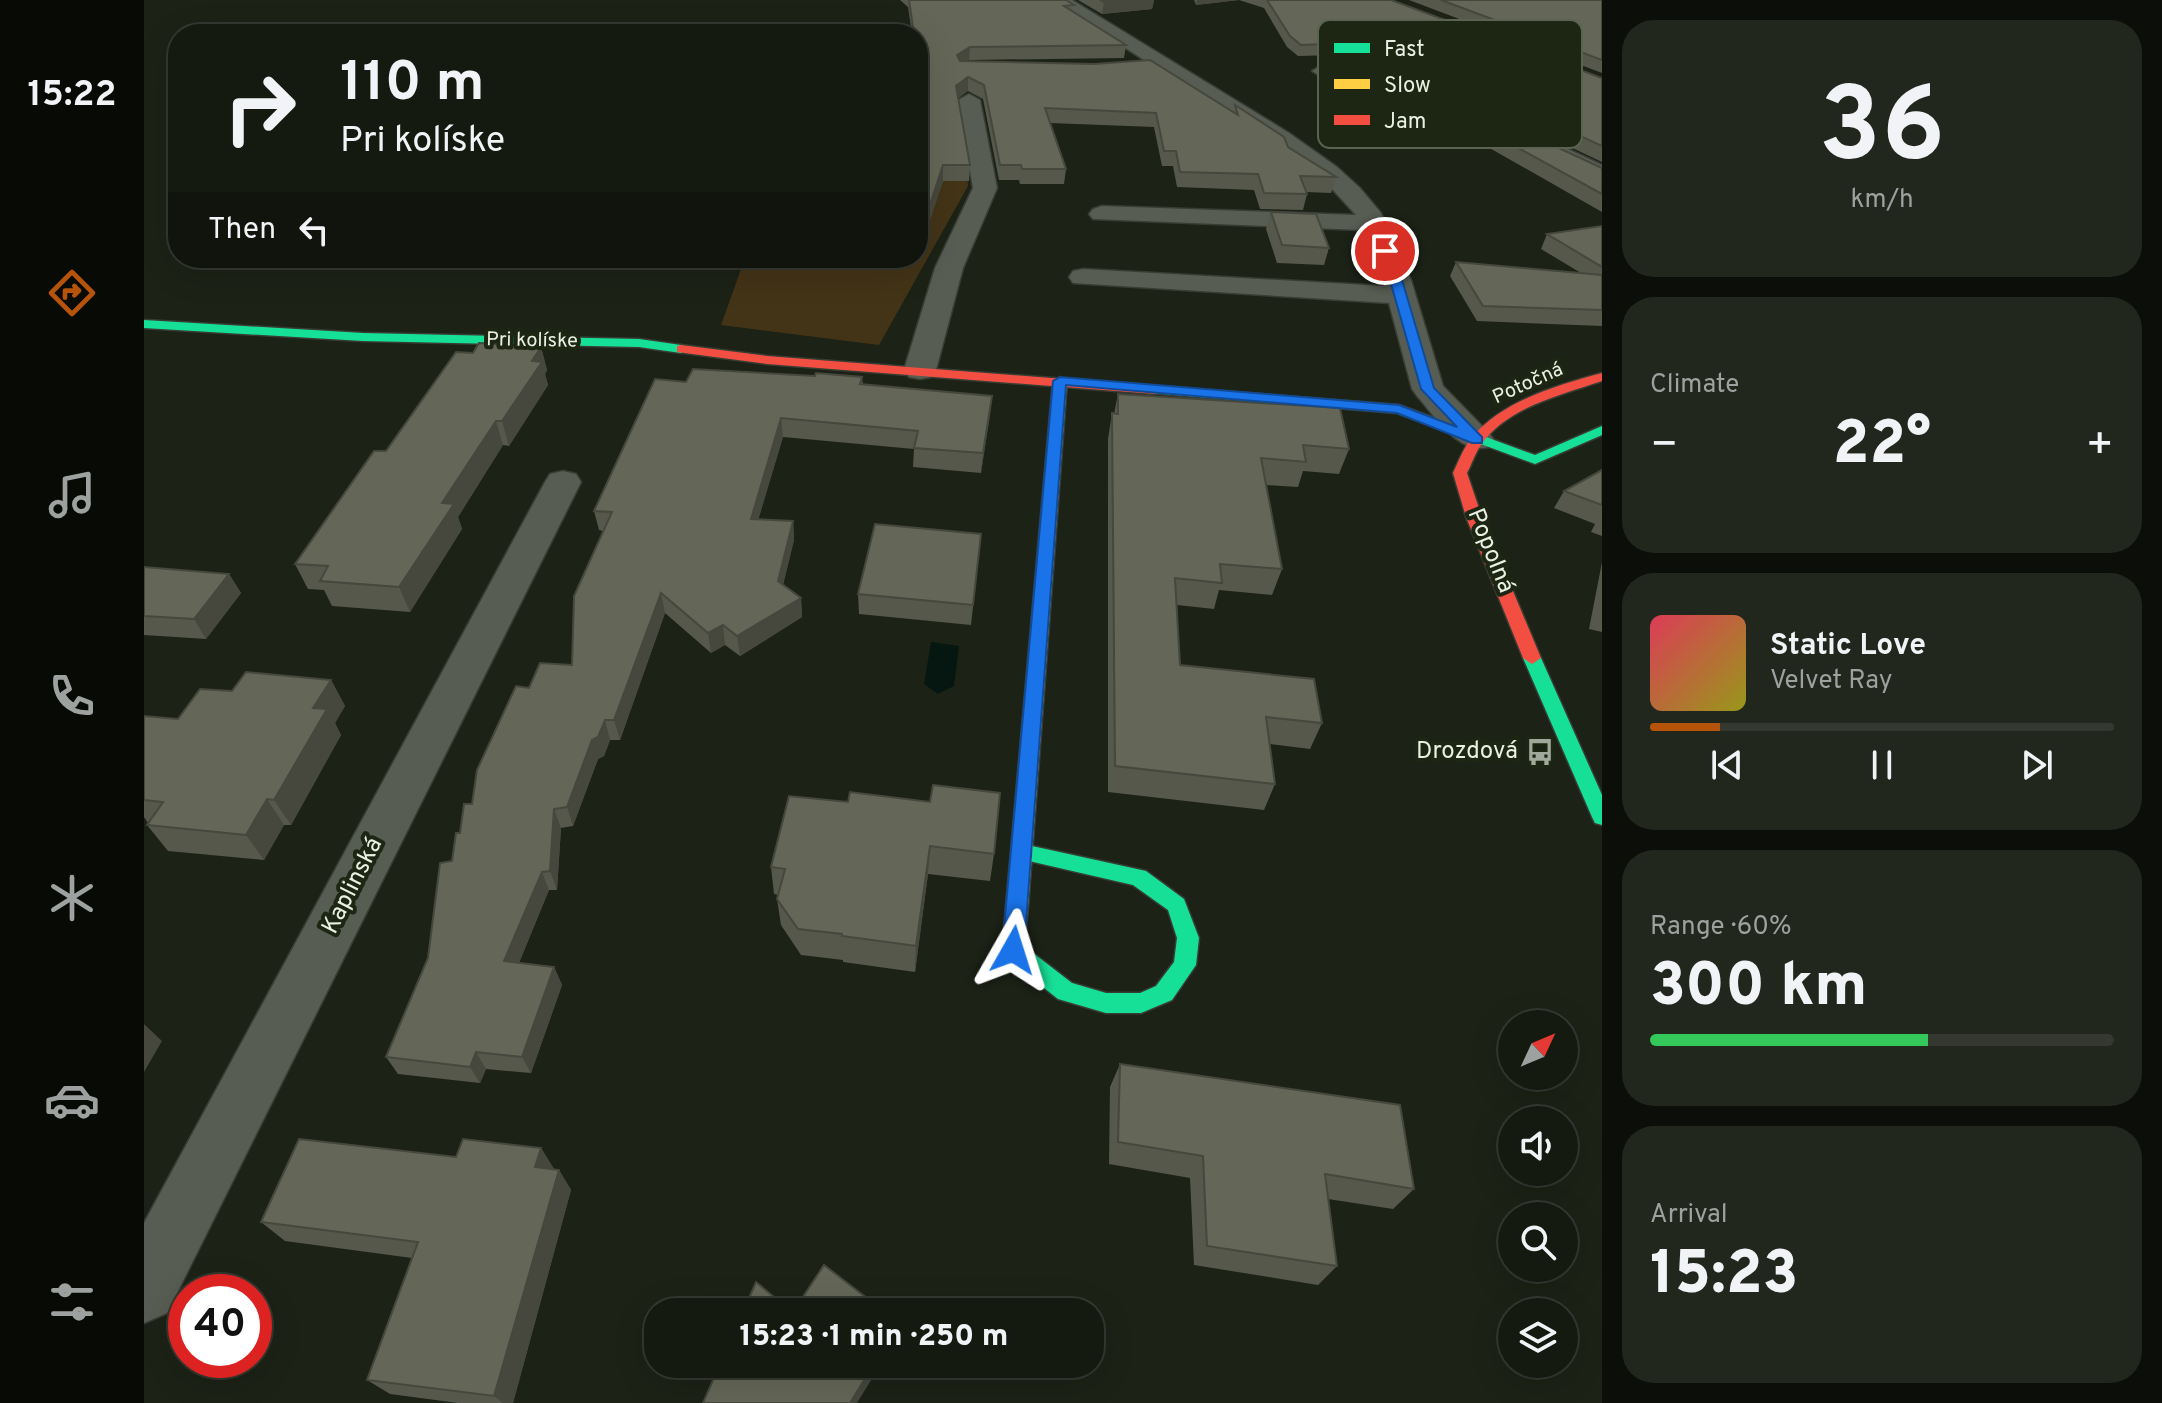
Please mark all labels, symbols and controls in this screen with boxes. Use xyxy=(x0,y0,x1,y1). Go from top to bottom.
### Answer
legend xyxy=(1318,20,1582,148)
text: Fast xyxy=(1384,37,1425,64)
text: 110 m xyxy=(340,50,485,120)
icon: right xyxy=(208,56,312,160)
text: 36 xyxy=(1819,66,1945,198)
text: 15:22 xyxy=(27,73,117,119)
text: Slow xyxy=(1384,73,1431,100)
text: Jam xyxy=(1384,109,1427,136)
text: Pri kolíske xyxy=(340,119,505,165)
text: km/h xyxy=(1850,184,1914,217)
icon: left xyxy=(292,208,336,252)
text: Then xyxy=(208,212,276,249)
pin xyxy=(1351,217,1419,285)
icon: arrive xyxy=(1363,229,1407,273)
icon: directions xyxy=(44,265,100,321)
street label: Pri kolíske xyxy=(486,327,578,355)
street label: Potočná xyxy=(1489,357,1567,411)
text: Climate xyxy=(1650,369,1739,402)
text: 22° xyxy=(1833,409,1931,485)
text: − xyxy=(1650,419,1678,475)
text: + xyxy=(2086,419,2114,475)
icon: music xyxy=(44,467,100,523)
street label: Popolná xyxy=(1460,504,1520,598)
text: Static Love xyxy=(1770,628,1926,665)
text: Velvet Ray xyxy=(1770,665,1893,698)
icon: phone xyxy=(44,668,100,724)
place label: Drozdová xyxy=(1416,737,1518,767)
bus stop icon: Drozdová xyxy=(1525,737,1555,767)
icon: previous xyxy=(1705,743,1749,787)
icon: pause xyxy=(1860,743,1904,787)
icon: next xyxy=(2015,743,2059,787)
street label: Kaplinská xyxy=(316,833,390,939)
icon: climate xyxy=(44,870,100,926)
position arrow xyxy=(971,908,1055,992)
text: Range · 60% xyxy=(1650,911,1792,944)
text: 300 km xyxy=(1650,951,1867,1027)
north arrow xyxy=(1498,1010,1578,1090)
map controls xyxy=(1498,1010,1578,1378)
icon: car xyxy=(44,1072,100,1128)
button: sound xyxy=(1498,1106,1578,1186)
text: Arrival xyxy=(1650,1199,1728,1232)
button: search xyxy=(1498,1202,1578,1282)
text: 15:23 xyxy=(1650,1239,1799,1315)
icon: filters xyxy=(44,1274,100,1330)
speed limit sign: 40 xyxy=(168,1274,272,1378)
button: layers xyxy=(1498,1298,1578,1378)
text: 15:23 · 1 min · 250 m xyxy=(740,1319,1008,1356)

